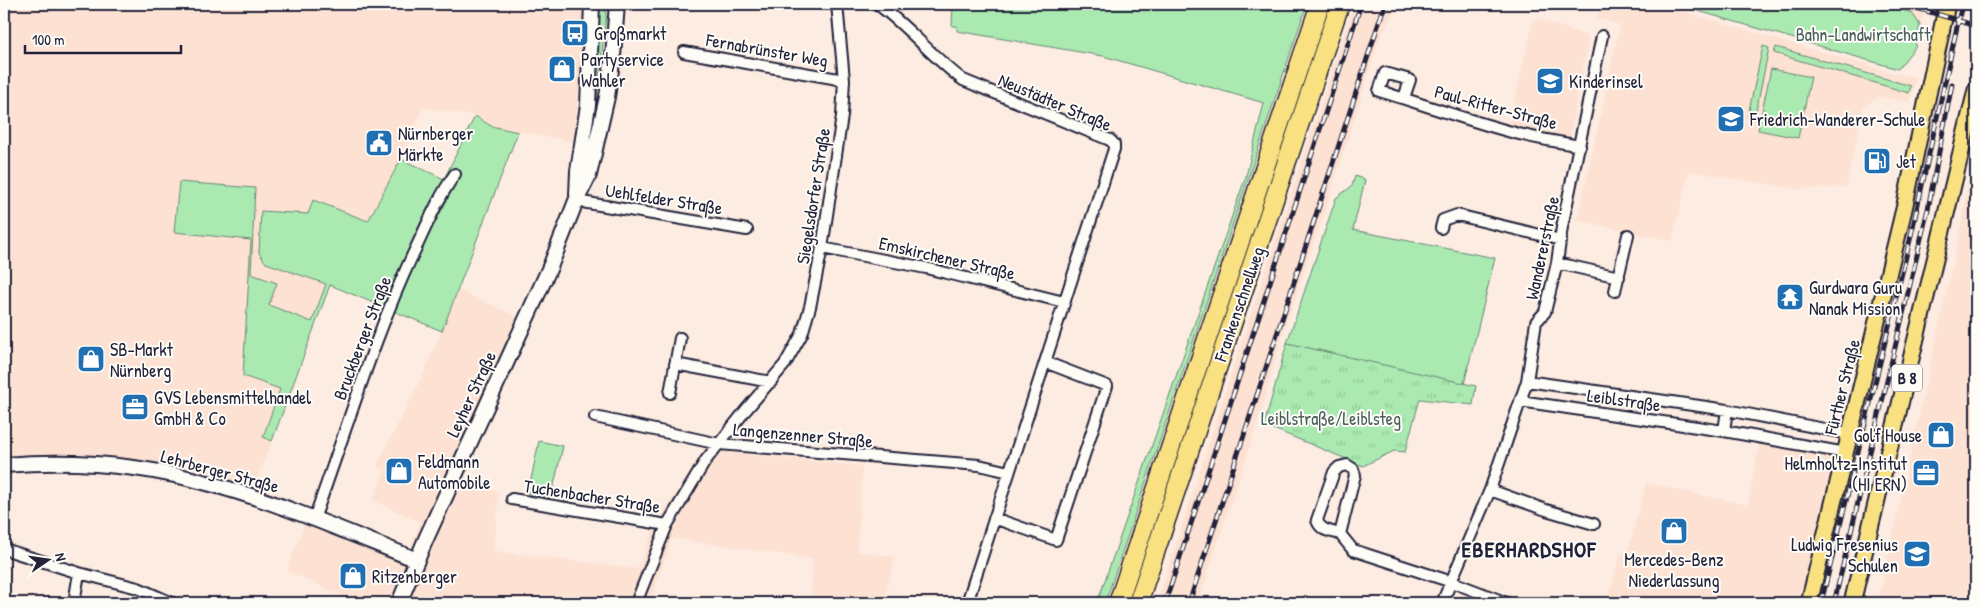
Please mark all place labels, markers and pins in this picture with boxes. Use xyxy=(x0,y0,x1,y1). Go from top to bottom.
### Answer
bus stop icon: Großmarkt xyxy=(560,18,590,48)
place label: Großmarkt xyxy=(594,21,667,46)
place label: Partyservice Wahler xyxy=(581,47,664,93)
shop icon: Partyservice Wahler xyxy=(547,54,577,84)
school or university icon: Kinderinsel xyxy=(1535,66,1565,96)
place label: Kinderinsel xyxy=(1569,69,1643,94)
school or university icon: Friedrich-Wanderer-Schule xyxy=(1716,104,1746,134)
place label: Friedrich-Wanderer-Schule xyxy=(1749,107,1925,132)
place label: Nürnberger Märkte xyxy=(398,121,474,167)
public building icon: Nürnberger Märkte xyxy=(364,128,394,158)
fuel station icon: Jet xyxy=(1862,146,1892,176)
place label: Jet xyxy=(1896,149,1917,174)
place label: Gurdwara Guru Nanak Mission xyxy=(1809,275,1902,321)
temple icon: Gurdwara Guru Nanak Mission xyxy=(1775,282,1805,312)
place label: SB-Markt Nürnberg xyxy=(110,337,174,383)
shop icon: SB-Markt Nürnberg xyxy=(76,344,106,374)
place label: GVS Lebensmittelhandel GmbH & Co xyxy=(154,385,311,431)
office icon: GVS Lebensmittelhandel GmbH & Co xyxy=(120,392,150,422)
shop icon: Golf House xyxy=(1926,420,1956,450)
place label: Golf House xyxy=(1854,423,1922,448)
place label: Feldmann Automobile xyxy=(417,449,490,495)
place label: Helmholtz-Institut (HI ERN) xyxy=(1785,451,1908,497)
shop icon: Feldmann Automobile xyxy=(384,456,414,486)
office icon: Helmholtz-Institut (HI ERN) xyxy=(1911,458,1941,488)
shop icon: Mercedes-Benz Niederlassung xyxy=(1659,516,1689,546)
place label: Ludwig Fresenius Schulen xyxy=(1791,532,1898,578)
school or university icon: Ludwig Fresenius Schulen xyxy=(1902,539,1932,569)
place label: Mercedes-Benz Niederlassung xyxy=(1624,547,1724,593)
shop icon: Ritzenberger xyxy=(338,561,368,591)
place label: Ritzenberger xyxy=(372,564,457,589)

